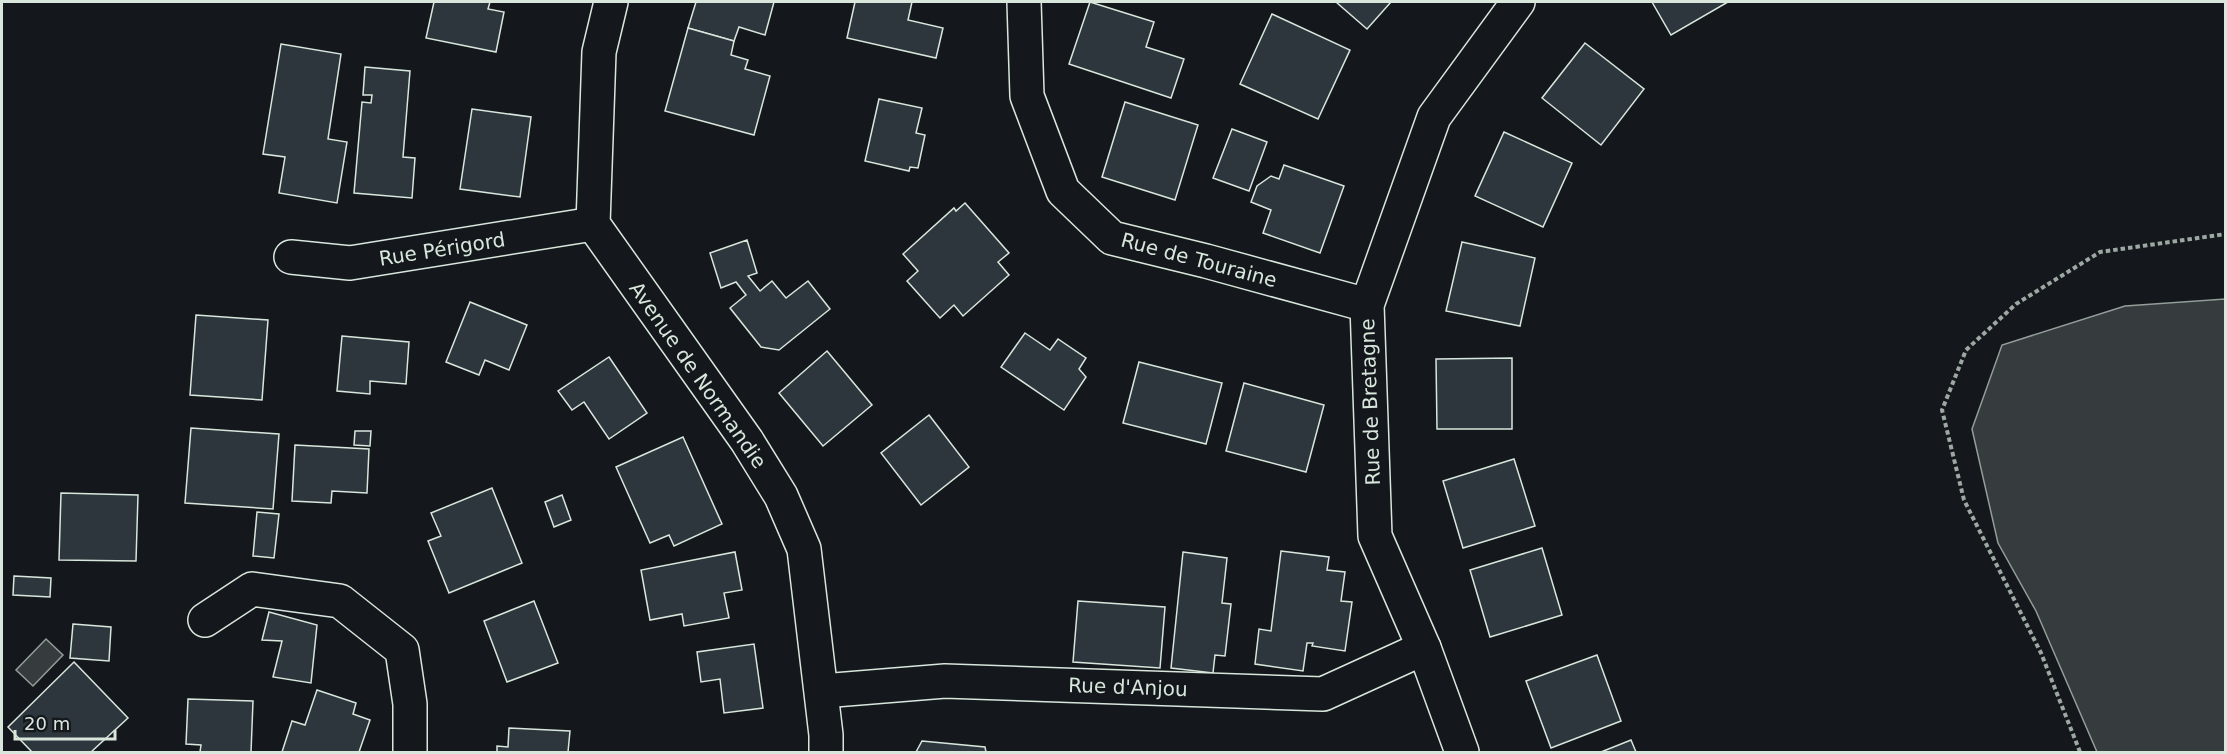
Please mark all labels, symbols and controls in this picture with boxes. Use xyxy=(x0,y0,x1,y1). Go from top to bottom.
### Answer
street label: Rue Périgord xyxy=(377,227,507,271)
street label: Rue de Touraine xyxy=(1118,228,1280,292)
street label: Avenue de Normandie xyxy=(624,277,772,473)
street label: Rue de Bretagne xyxy=(1355,318,1385,486)
street label: Rue d'Anjou xyxy=(1068,673,1188,701)
scale bar xyxy=(15,703,116,741)
text: 20 m xyxy=(24,713,70,734)

